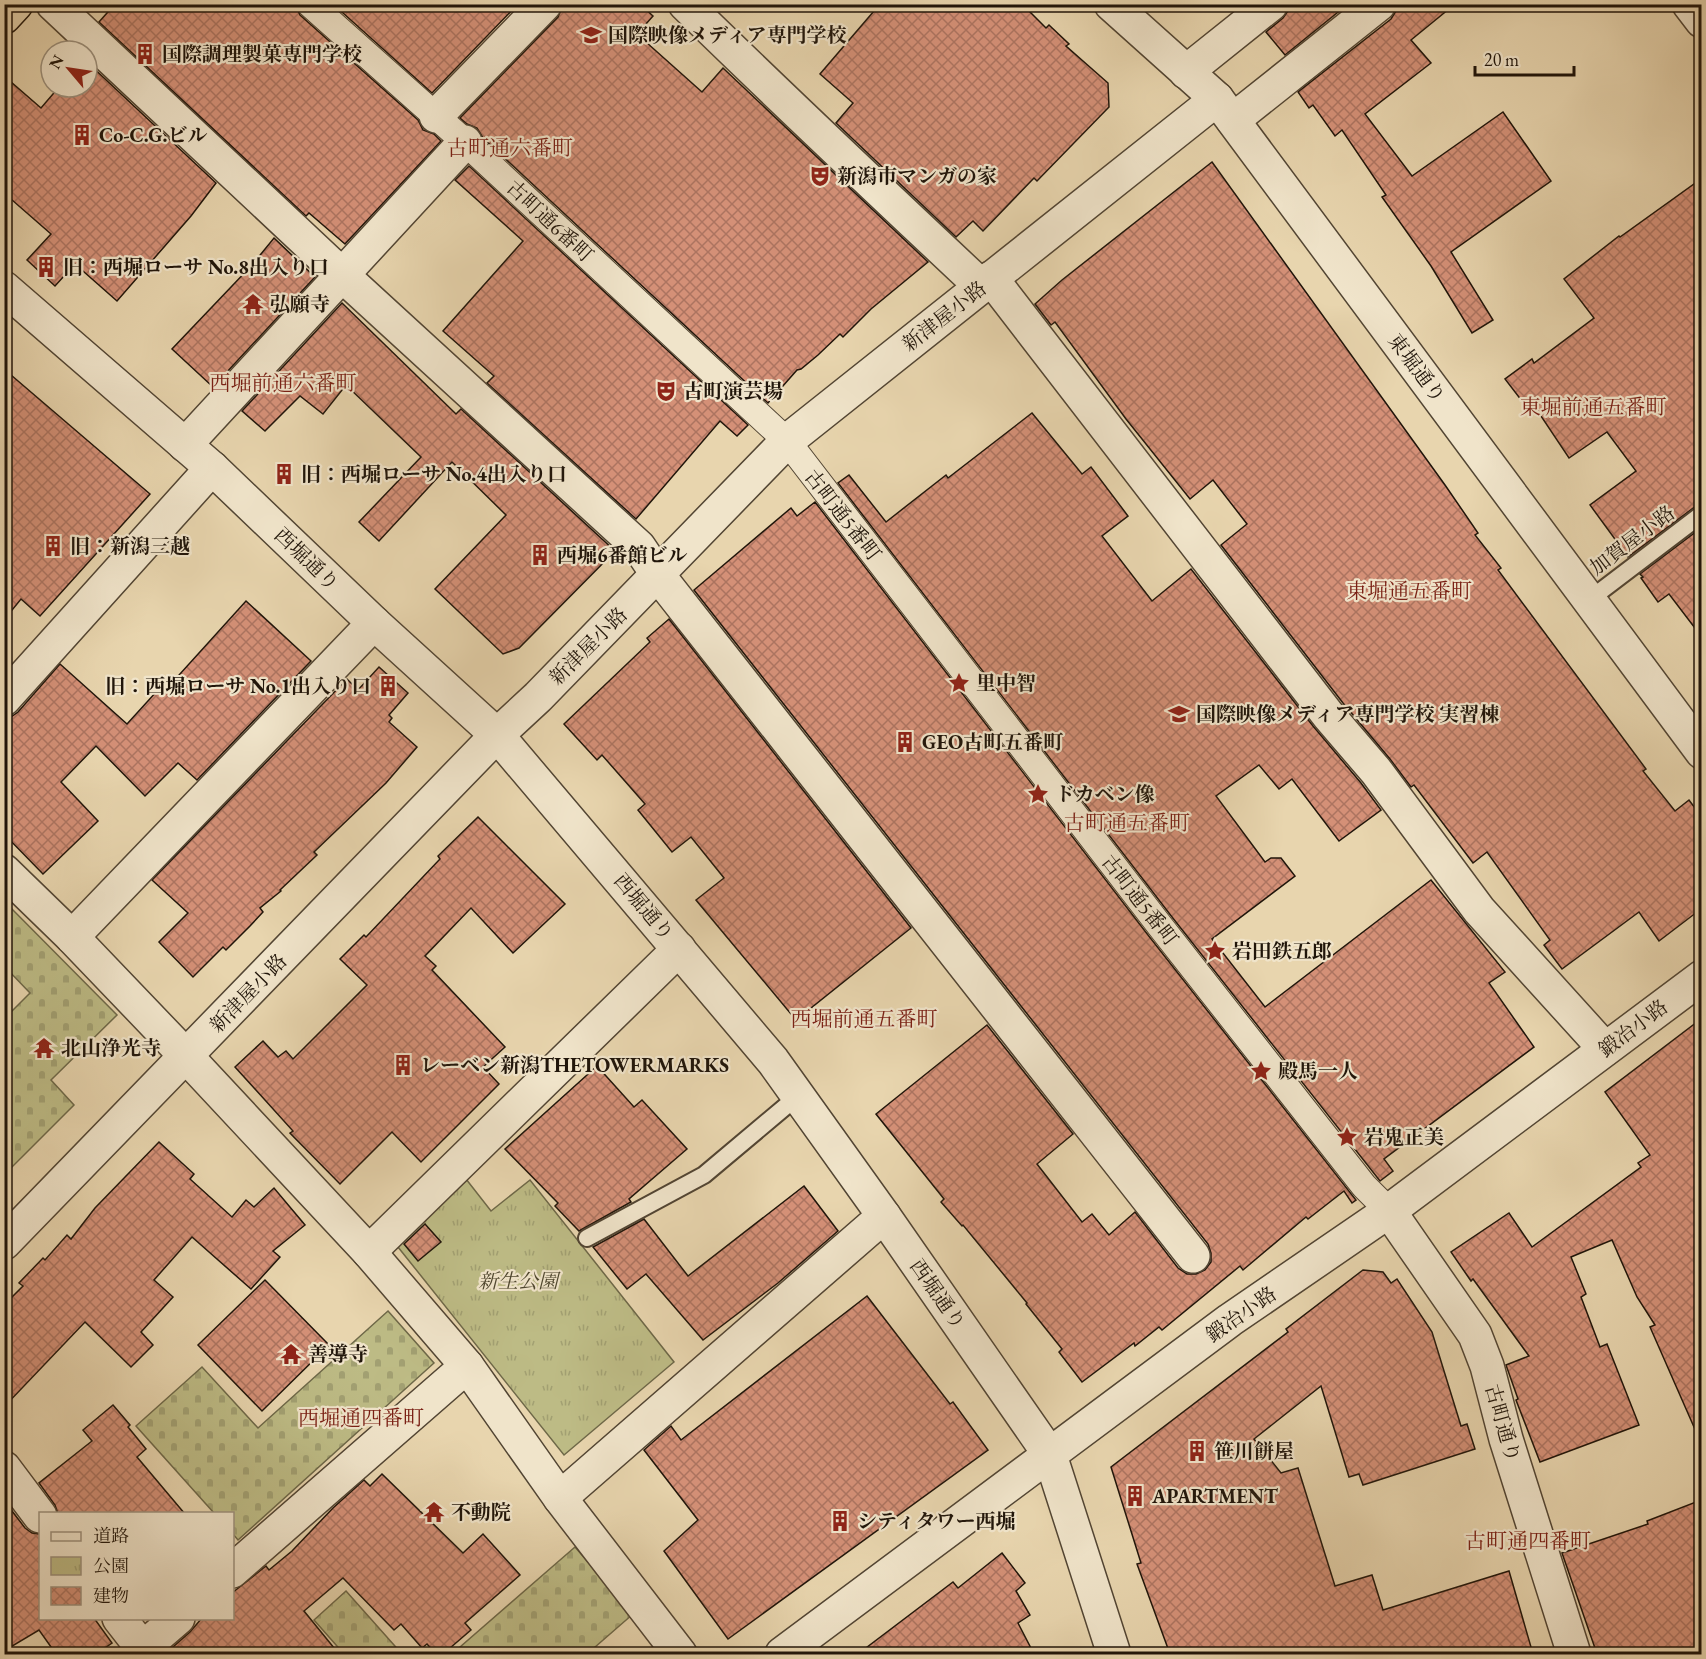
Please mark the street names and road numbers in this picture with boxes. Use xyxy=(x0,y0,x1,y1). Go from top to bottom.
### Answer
street label: 古町通6番町 xyxy=(501,174,599,268)
street label: 新津屋小路 xyxy=(897,275,991,357)
street label: 東堀通り xyxy=(1383,328,1451,408)
street label: 古町通5番町 xyxy=(799,464,887,566)
street label: 加賀屋小路 xyxy=(1584,500,1680,580)
street label: 西堀通り xyxy=(269,522,345,596)
street label: 新津屋小路 xyxy=(543,601,633,691)
street label: 古町通5番町 xyxy=(1096,849,1184,951)
street label: 西堀通り xyxy=(608,868,680,946)
street label: 新津屋小路 xyxy=(204,948,292,1038)
street label: 鍛冶小路 xyxy=(1593,994,1673,1062)
street label: 西堀通り xyxy=(904,1254,972,1334)
street label: 鍛冶小路 xyxy=(1201,1280,1281,1348)
street label: 古町通り xyxy=(1479,1381,1527,1465)

